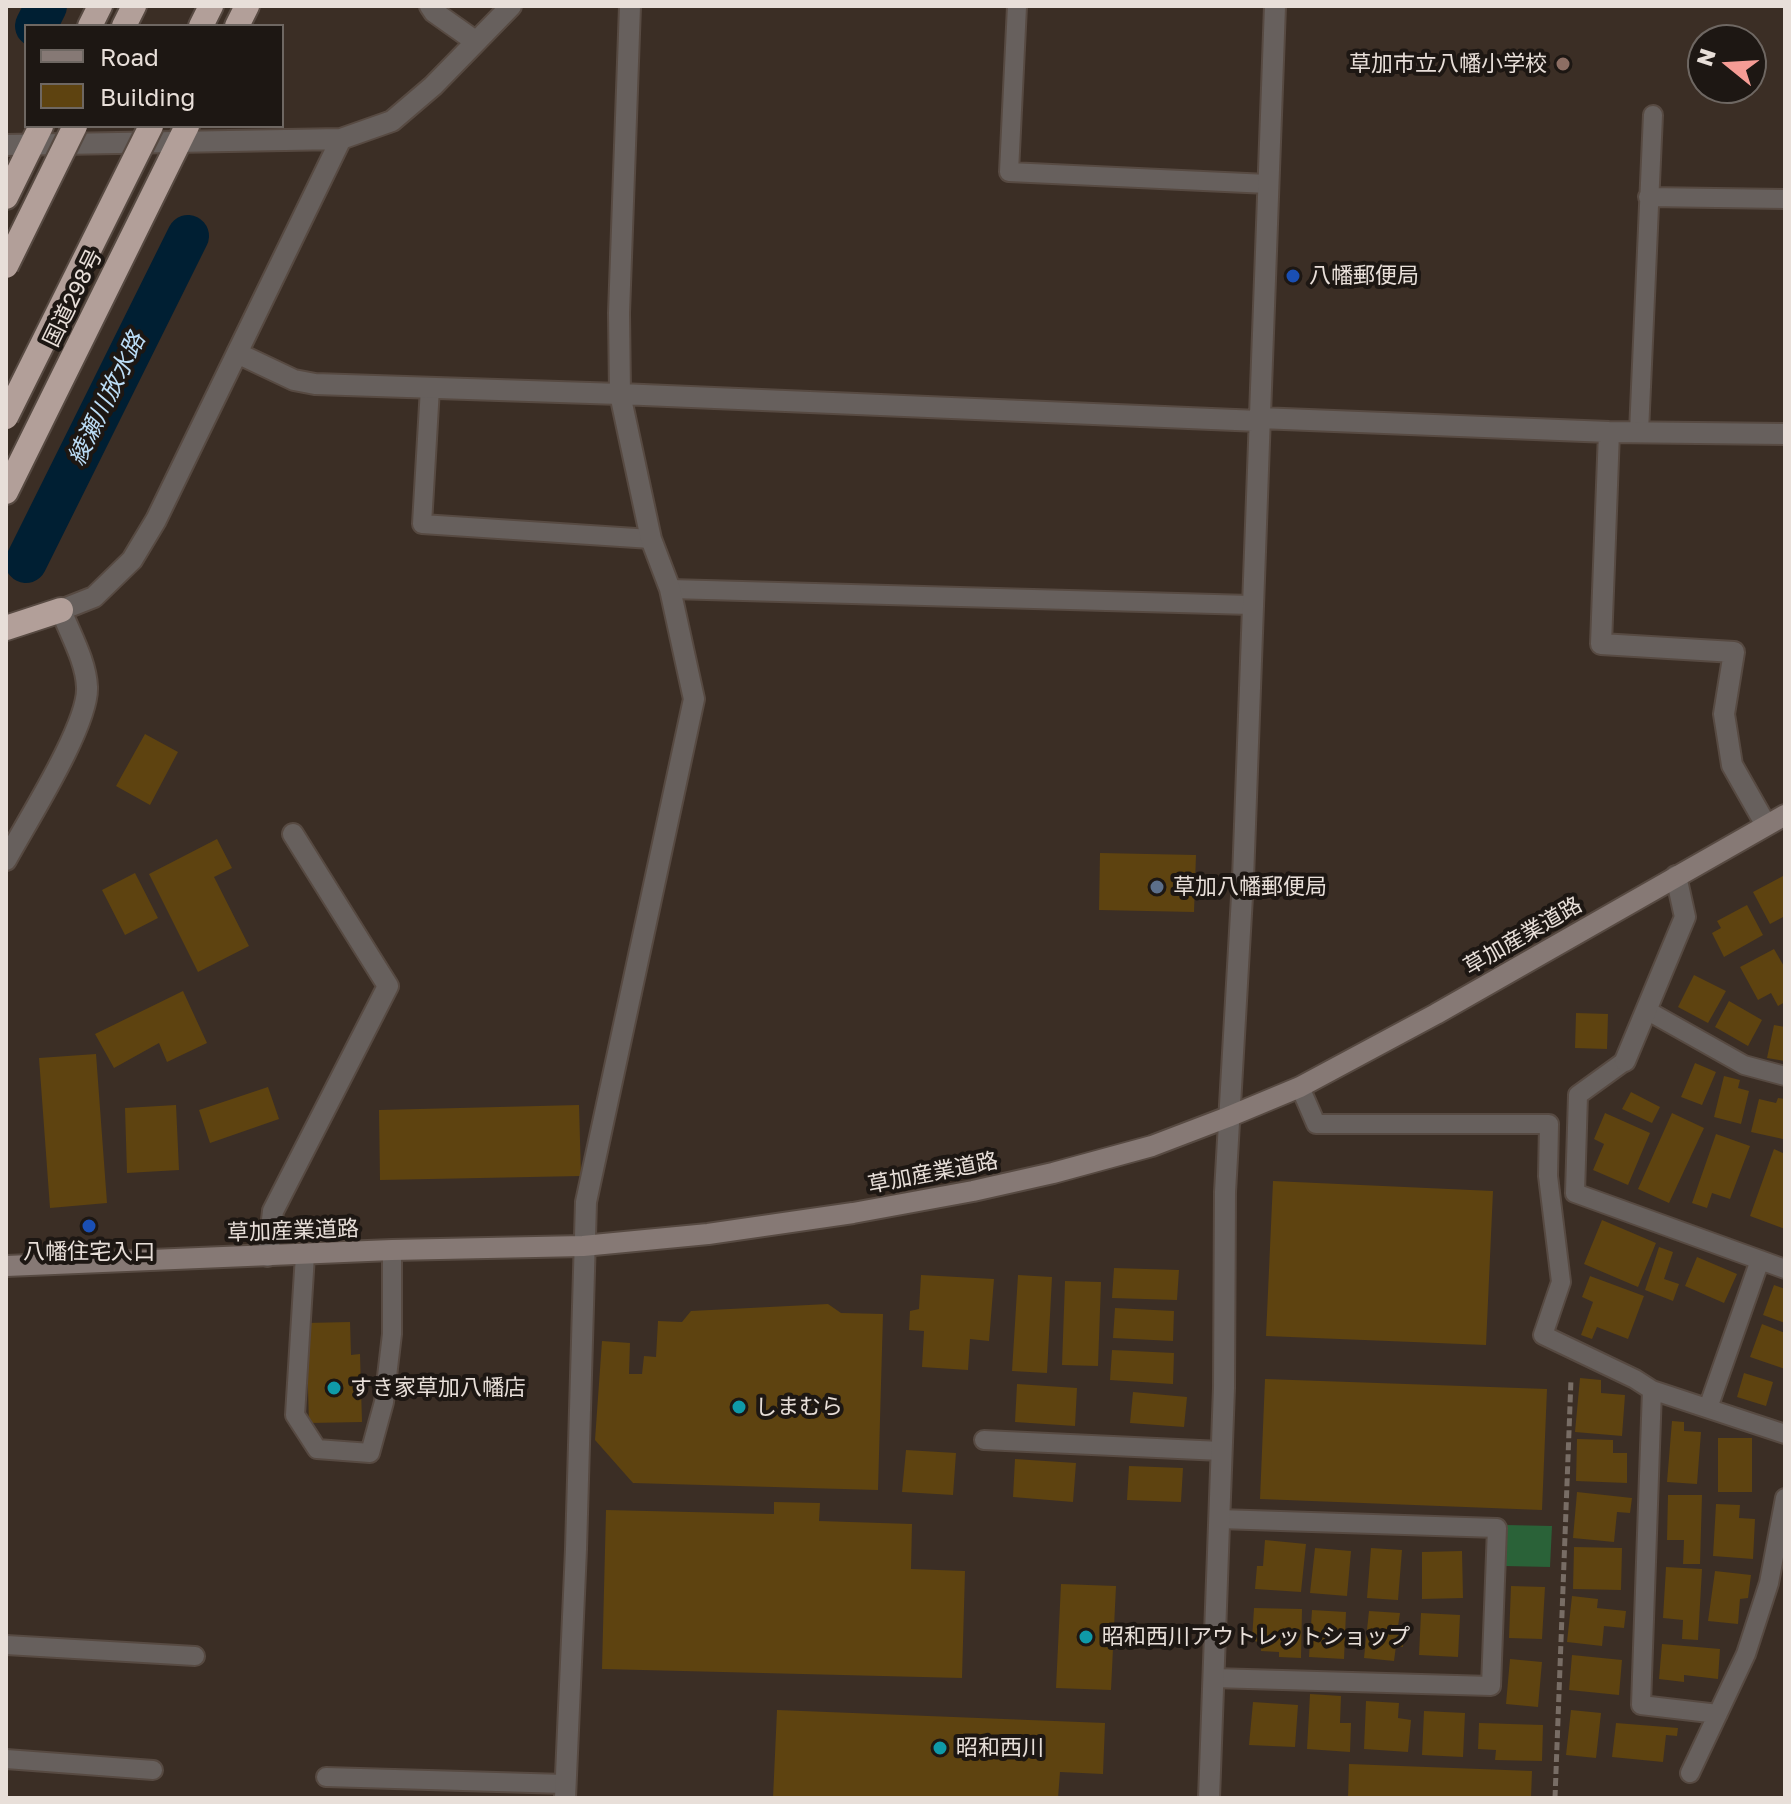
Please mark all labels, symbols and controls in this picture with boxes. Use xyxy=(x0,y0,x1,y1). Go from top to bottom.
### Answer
legend xyxy=(24,24,284,128)
north arrow xyxy=(1687,24,1767,104)
text: Road xyxy=(100,42,159,71)
text: N xyxy=(1690,45,1721,69)
place label: 草加市立八幡小学校 xyxy=(1349,51,1547,77)
marker: 草加市立八幡小学校 xyxy=(1554,55,1572,73)
text: Building xyxy=(100,82,195,111)
street label: 国道298号 xyxy=(38,245,108,351)
place label: 八幡郵便局 xyxy=(1309,263,1419,289)
marker: 八幡郵便局 xyxy=(1284,267,1302,285)
water label: 綾瀬川放水路 xyxy=(62,328,152,470)
place label: 草加八幡郵便局 xyxy=(1173,874,1327,900)
marker: 草加八幡郵便局 xyxy=(1148,878,1166,896)
street label: 草加産業道路 xyxy=(1459,892,1587,980)
street label: 草加産業道路 xyxy=(866,1147,1000,1199)
street label: 草加産業道路 xyxy=(227,1216,359,1246)
marker: 八幡住宅入口 xyxy=(80,1217,98,1235)
place label: 八幡住宅入口 xyxy=(23,1239,155,1265)
place label: すき家草加八幡店 xyxy=(350,1375,526,1401)
marker: すき家草加八幡店 xyxy=(325,1379,343,1397)
place label: しまむら xyxy=(755,1394,843,1420)
marker: しまむら xyxy=(730,1398,748,1416)
place label: 昭和西川アウトレットショップ xyxy=(1102,1624,1410,1650)
marker: 昭和西川アウトレットショップ xyxy=(1077,1628,1095,1646)
place label: 昭和西川 xyxy=(956,1735,1044,1761)
marker: 昭和西川 xyxy=(931,1739,949,1757)

